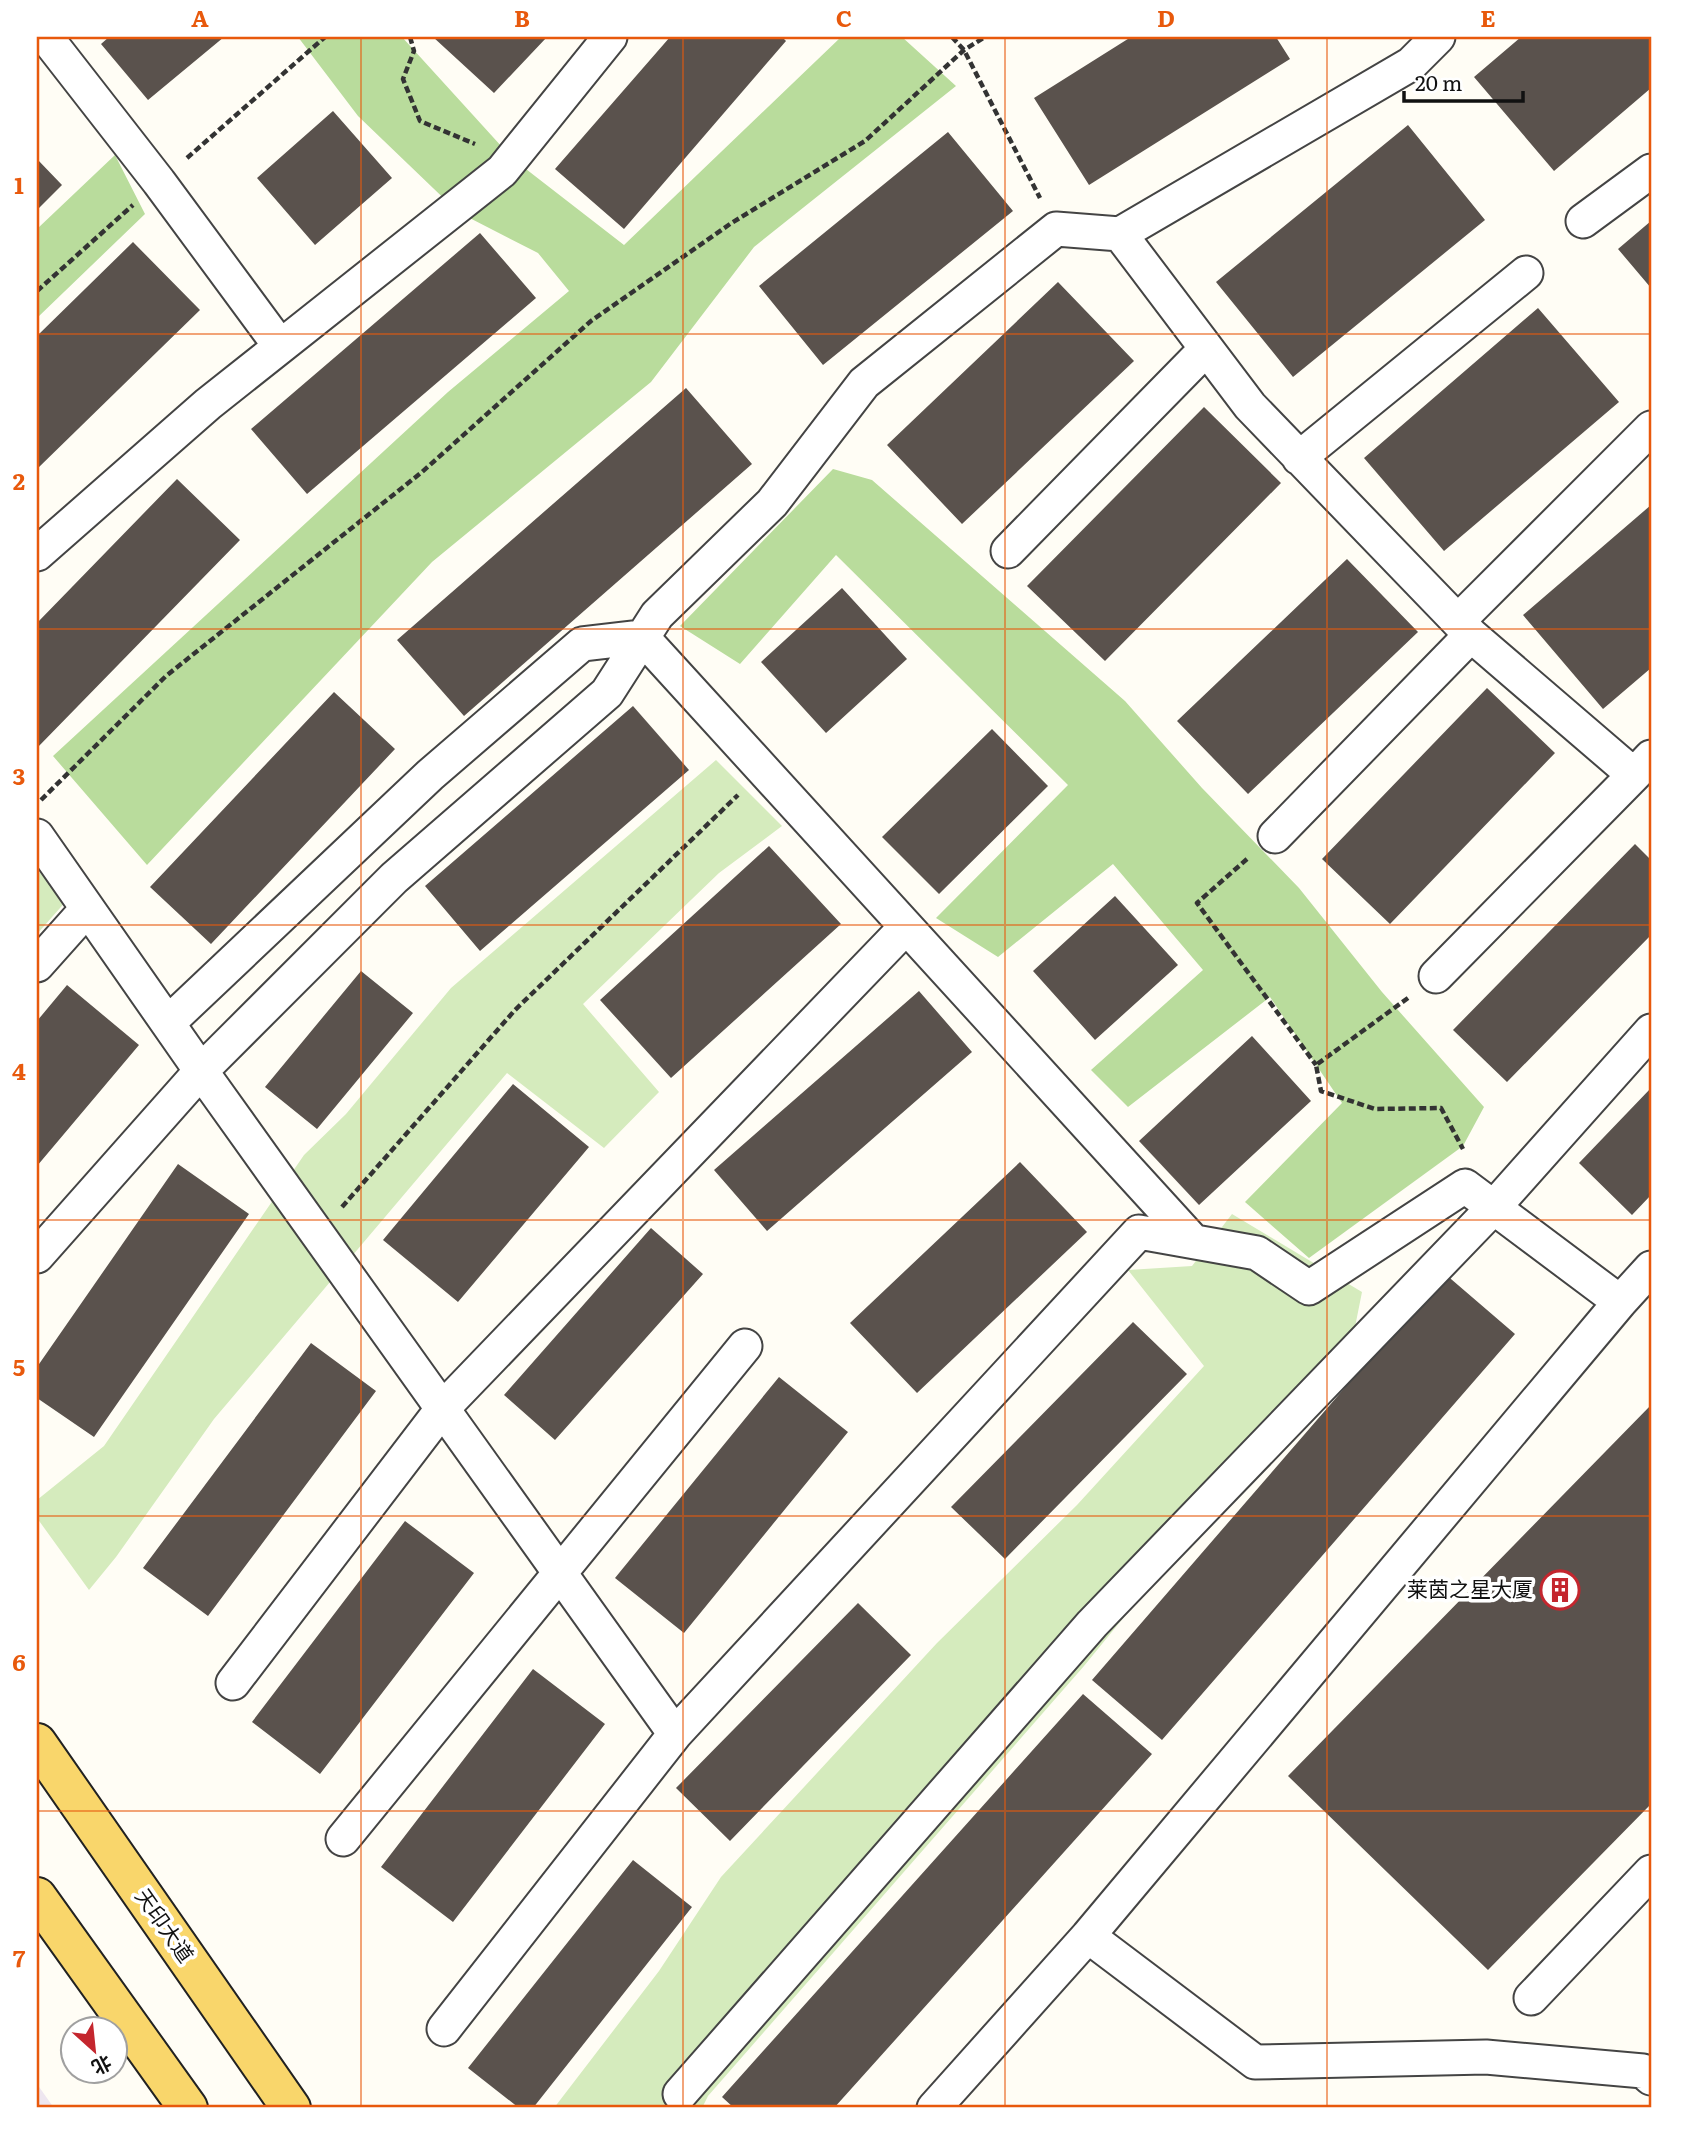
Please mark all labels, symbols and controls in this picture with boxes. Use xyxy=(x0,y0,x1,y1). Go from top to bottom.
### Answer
text: A xyxy=(191,0,209,34)
text: B xyxy=(514,0,530,34)
text: C xyxy=(836,0,852,34)
text: D xyxy=(1157,0,1175,34)
text: E xyxy=(1480,0,1496,34)
scale bar xyxy=(1404,60,1524,104)
text: 20 m xyxy=(1415,66,1462,97)
text: 1 xyxy=(14,167,24,201)
text: 2 xyxy=(13,463,25,497)
text: 3 xyxy=(13,758,25,792)
text: 4 xyxy=(12,1053,26,1087)
text: 5 xyxy=(13,1349,25,1383)
building icon: 莱茵之星大厦 xyxy=(1539,1569,1581,1611)
place label: 莱茵之星大厦 xyxy=(1407,1572,1533,1603)
text: 6 xyxy=(12,1644,26,1678)
street label: 天印大道 xyxy=(129,1881,203,1968)
text: 7 xyxy=(13,1940,26,1974)
north arrow xyxy=(60,2016,130,2086)
text: 北 xyxy=(87,2049,117,2083)

